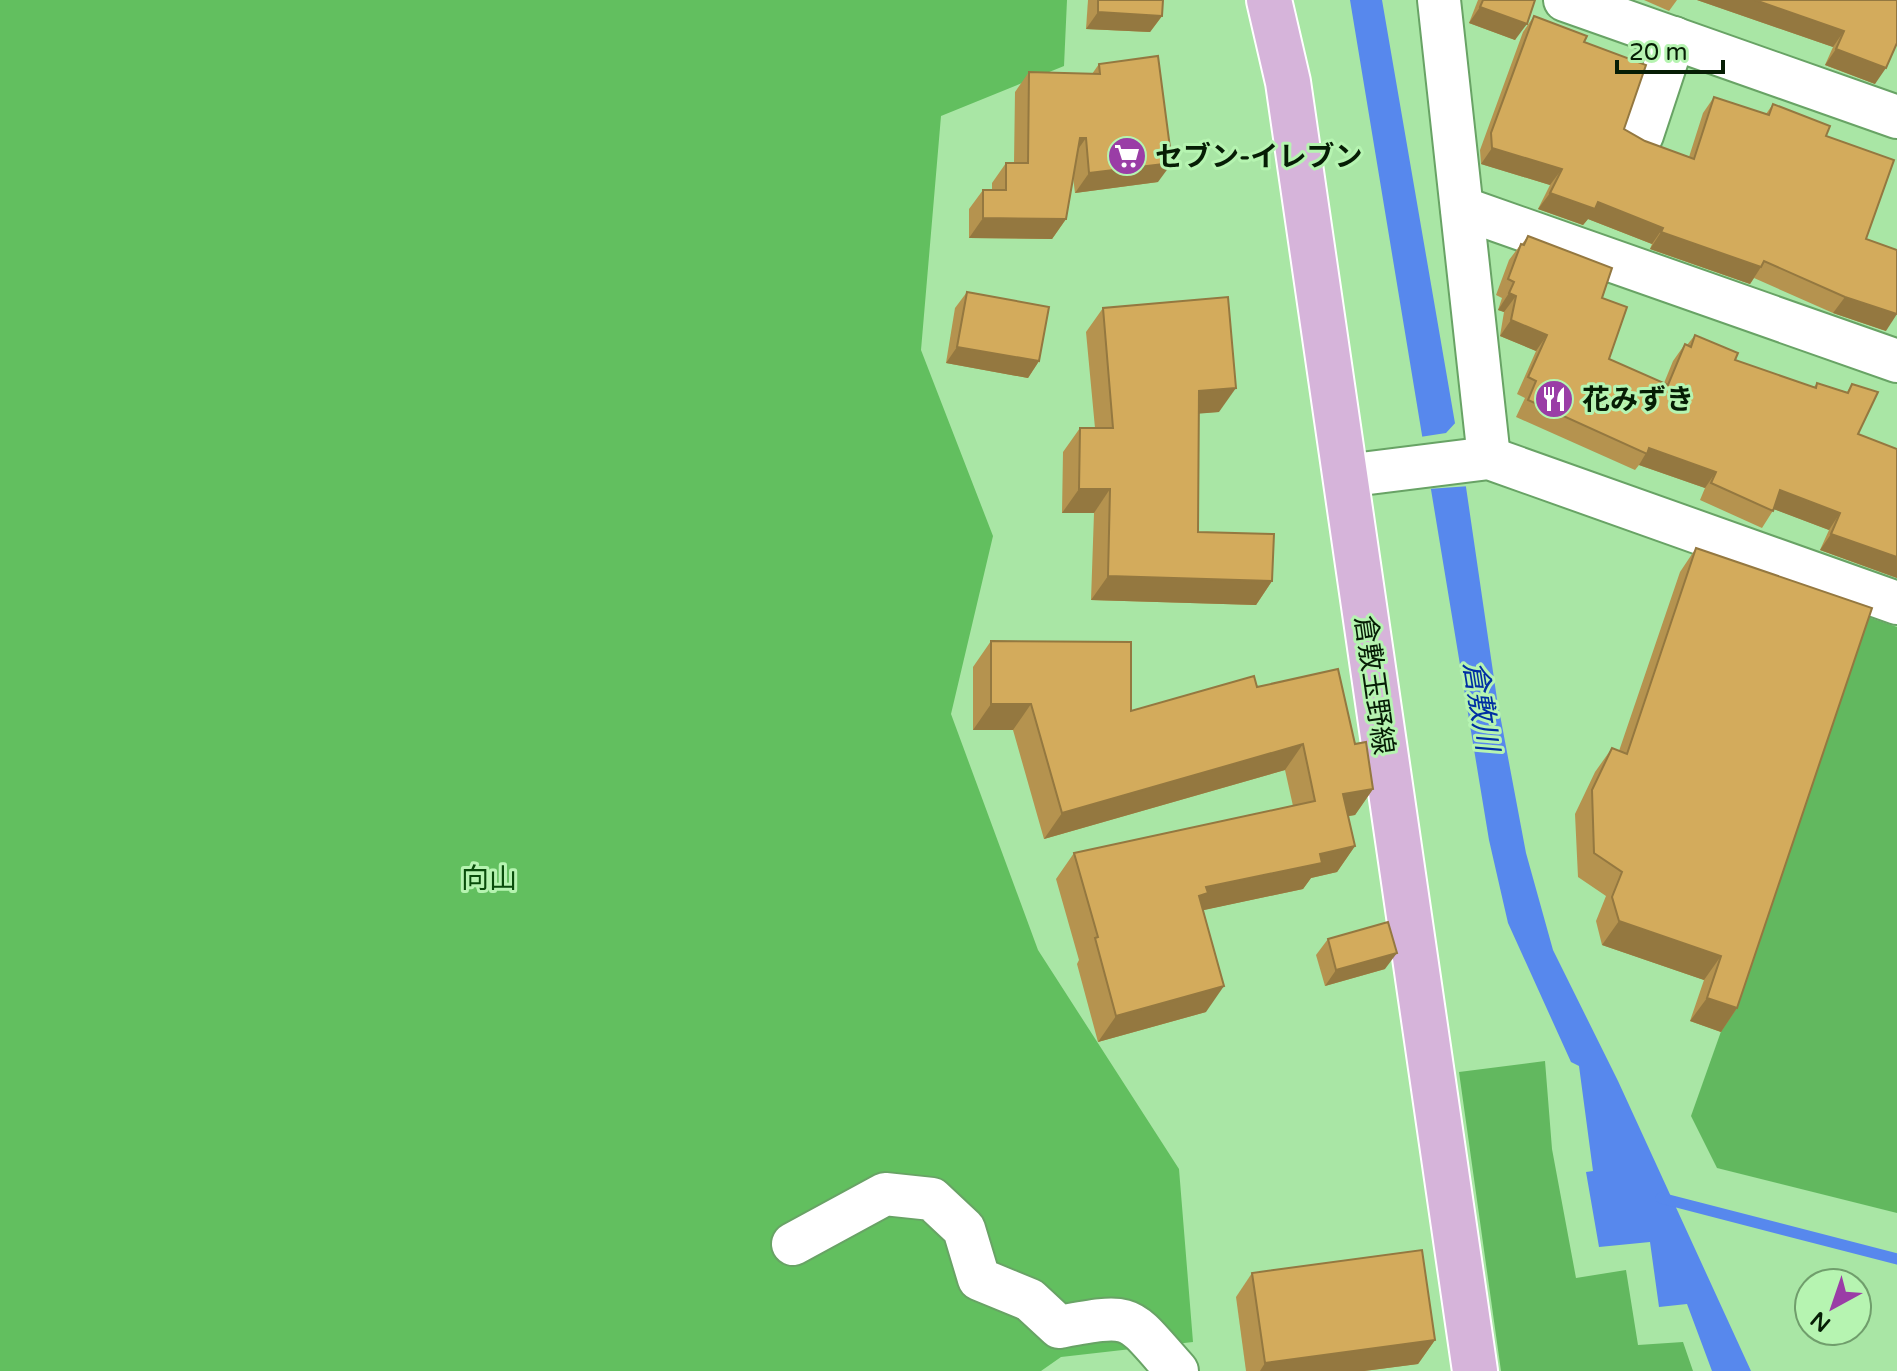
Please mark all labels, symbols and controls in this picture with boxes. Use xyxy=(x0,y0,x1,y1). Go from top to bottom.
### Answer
scale bar xyxy=(1617,24,1723,74)
text: 20 m xyxy=(1629,38,1687,67)
supermarket icon: セブン-イレブン xyxy=(1106,135,1148,177)
place label: セブン-イレブン xyxy=(1155,140,1362,174)
restaurant icon: 花みずき xyxy=(1533,378,1575,420)
place label: 花みずき xyxy=(1582,383,1694,417)
street label: 倉敷玉野線 xyxy=(1347,613,1401,757)
water label: 倉敷川 xyxy=(1455,659,1506,756)
park label: 向山 xyxy=(461,862,517,896)
north arrow xyxy=(1793,1267,1873,1347)
text: N xyxy=(1806,1306,1836,1337)

